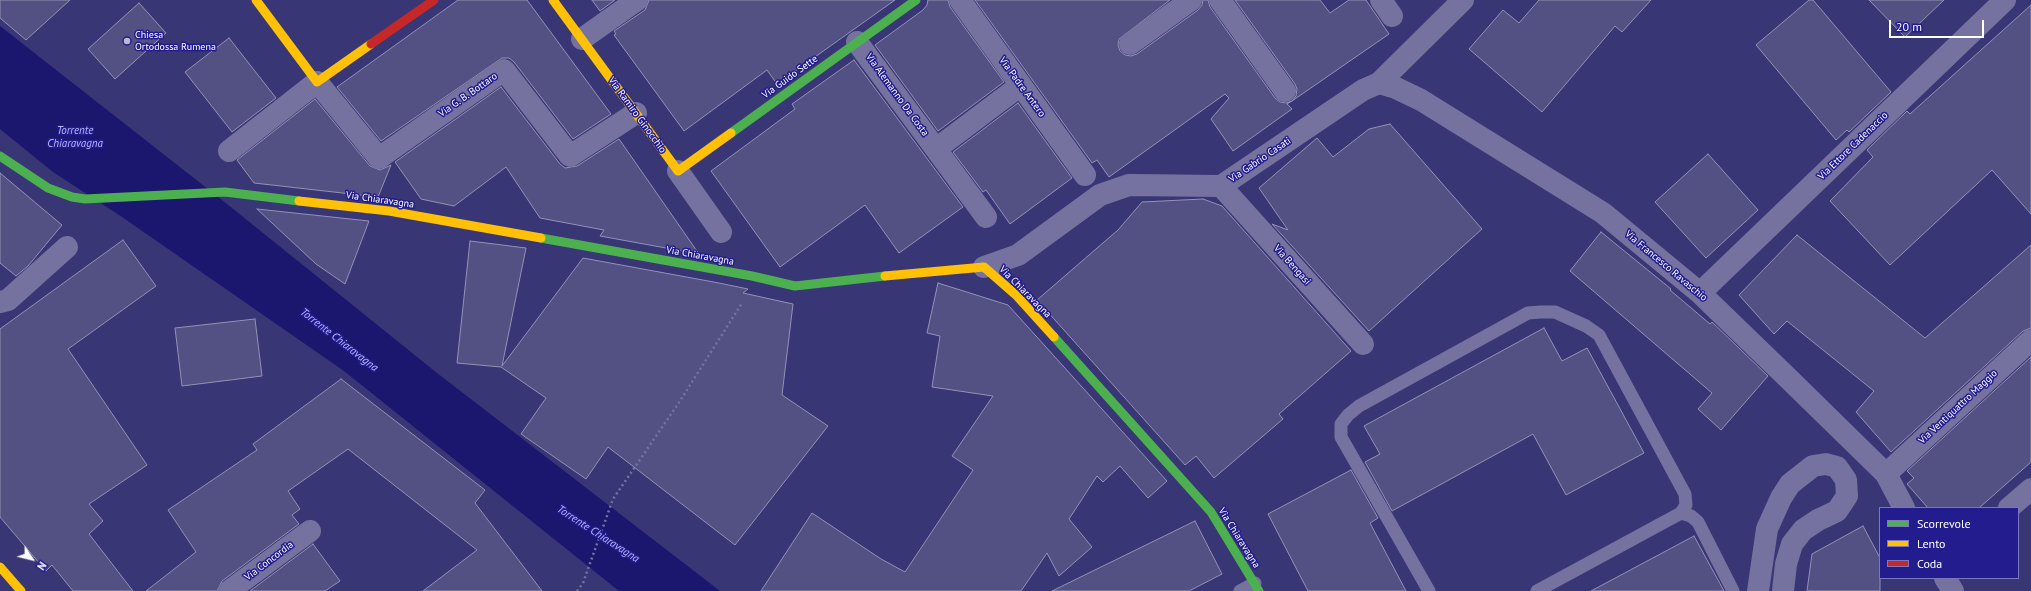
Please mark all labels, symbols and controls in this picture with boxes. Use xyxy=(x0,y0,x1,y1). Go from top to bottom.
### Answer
scale bar xyxy=(1891,12,1986,38)
text: 20 m xyxy=(1896,19,1922,34)
place label: Chiesa Ortodossa Rumena xyxy=(135,29,216,52)
marker: Chiesa Ortodossa Rumena xyxy=(122,36,132,46)
street label: Via Alemanno Da Costa xyxy=(863,51,931,139)
street label: Via Guido Sette xyxy=(760,53,820,101)
street label: Via Padre Antero xyxy=(996,55,1048,119)
street label: Via G. B. Bottaro xyxy=(436,70,500,120)
street label: Via Ramiro Ginocchio xyxy=(605,75,669,155)
street label: Via Ettore Cadenaccio xyxy=(1815,109,1891,183)
water label: Torrente Chiaravagna xyxy=(47,124,103,150)
street label: Via Gabrio Casati xyxy=(1227,135,1293,185)
street label: Via Chiaravagna xyxy=(345,189,415,211)
street label: Via Francesco Ravaschio xyxy=(1622,228,1710,304)
street label: Via Bengasi xyxy=(1271,243,1313,287)
street label: Via Chiaravagna xyxy=(665,244,735,268)
street label: Via Chiaravagna xyxy=(996,263,1054,321)
water label: Torrente Chiaravagna xyxy=(297,305,381,375)
street label: Via Ventiquattro Maggio xyxy=(1916,367,2000,447)
water label: Torrente Chiaravagna xyxy=(554,503,642,565)
street label: Via Chiaravagna xyxy=(1216,506,1262,570)
legend xyxy=(1879,507,2019,579)
text: Scorrevole xyxy=(1917,516,1971,531)
text: Lento xyxy=(1917,536,1946,551)
north arrow xyxy=(12,539,52,579)
street label: Via Concordia xyxy=(242,539,296,583)
text: Coda xyxy=(1917,556,1942,571)
text: N xyxy=(34,559,50,573)

